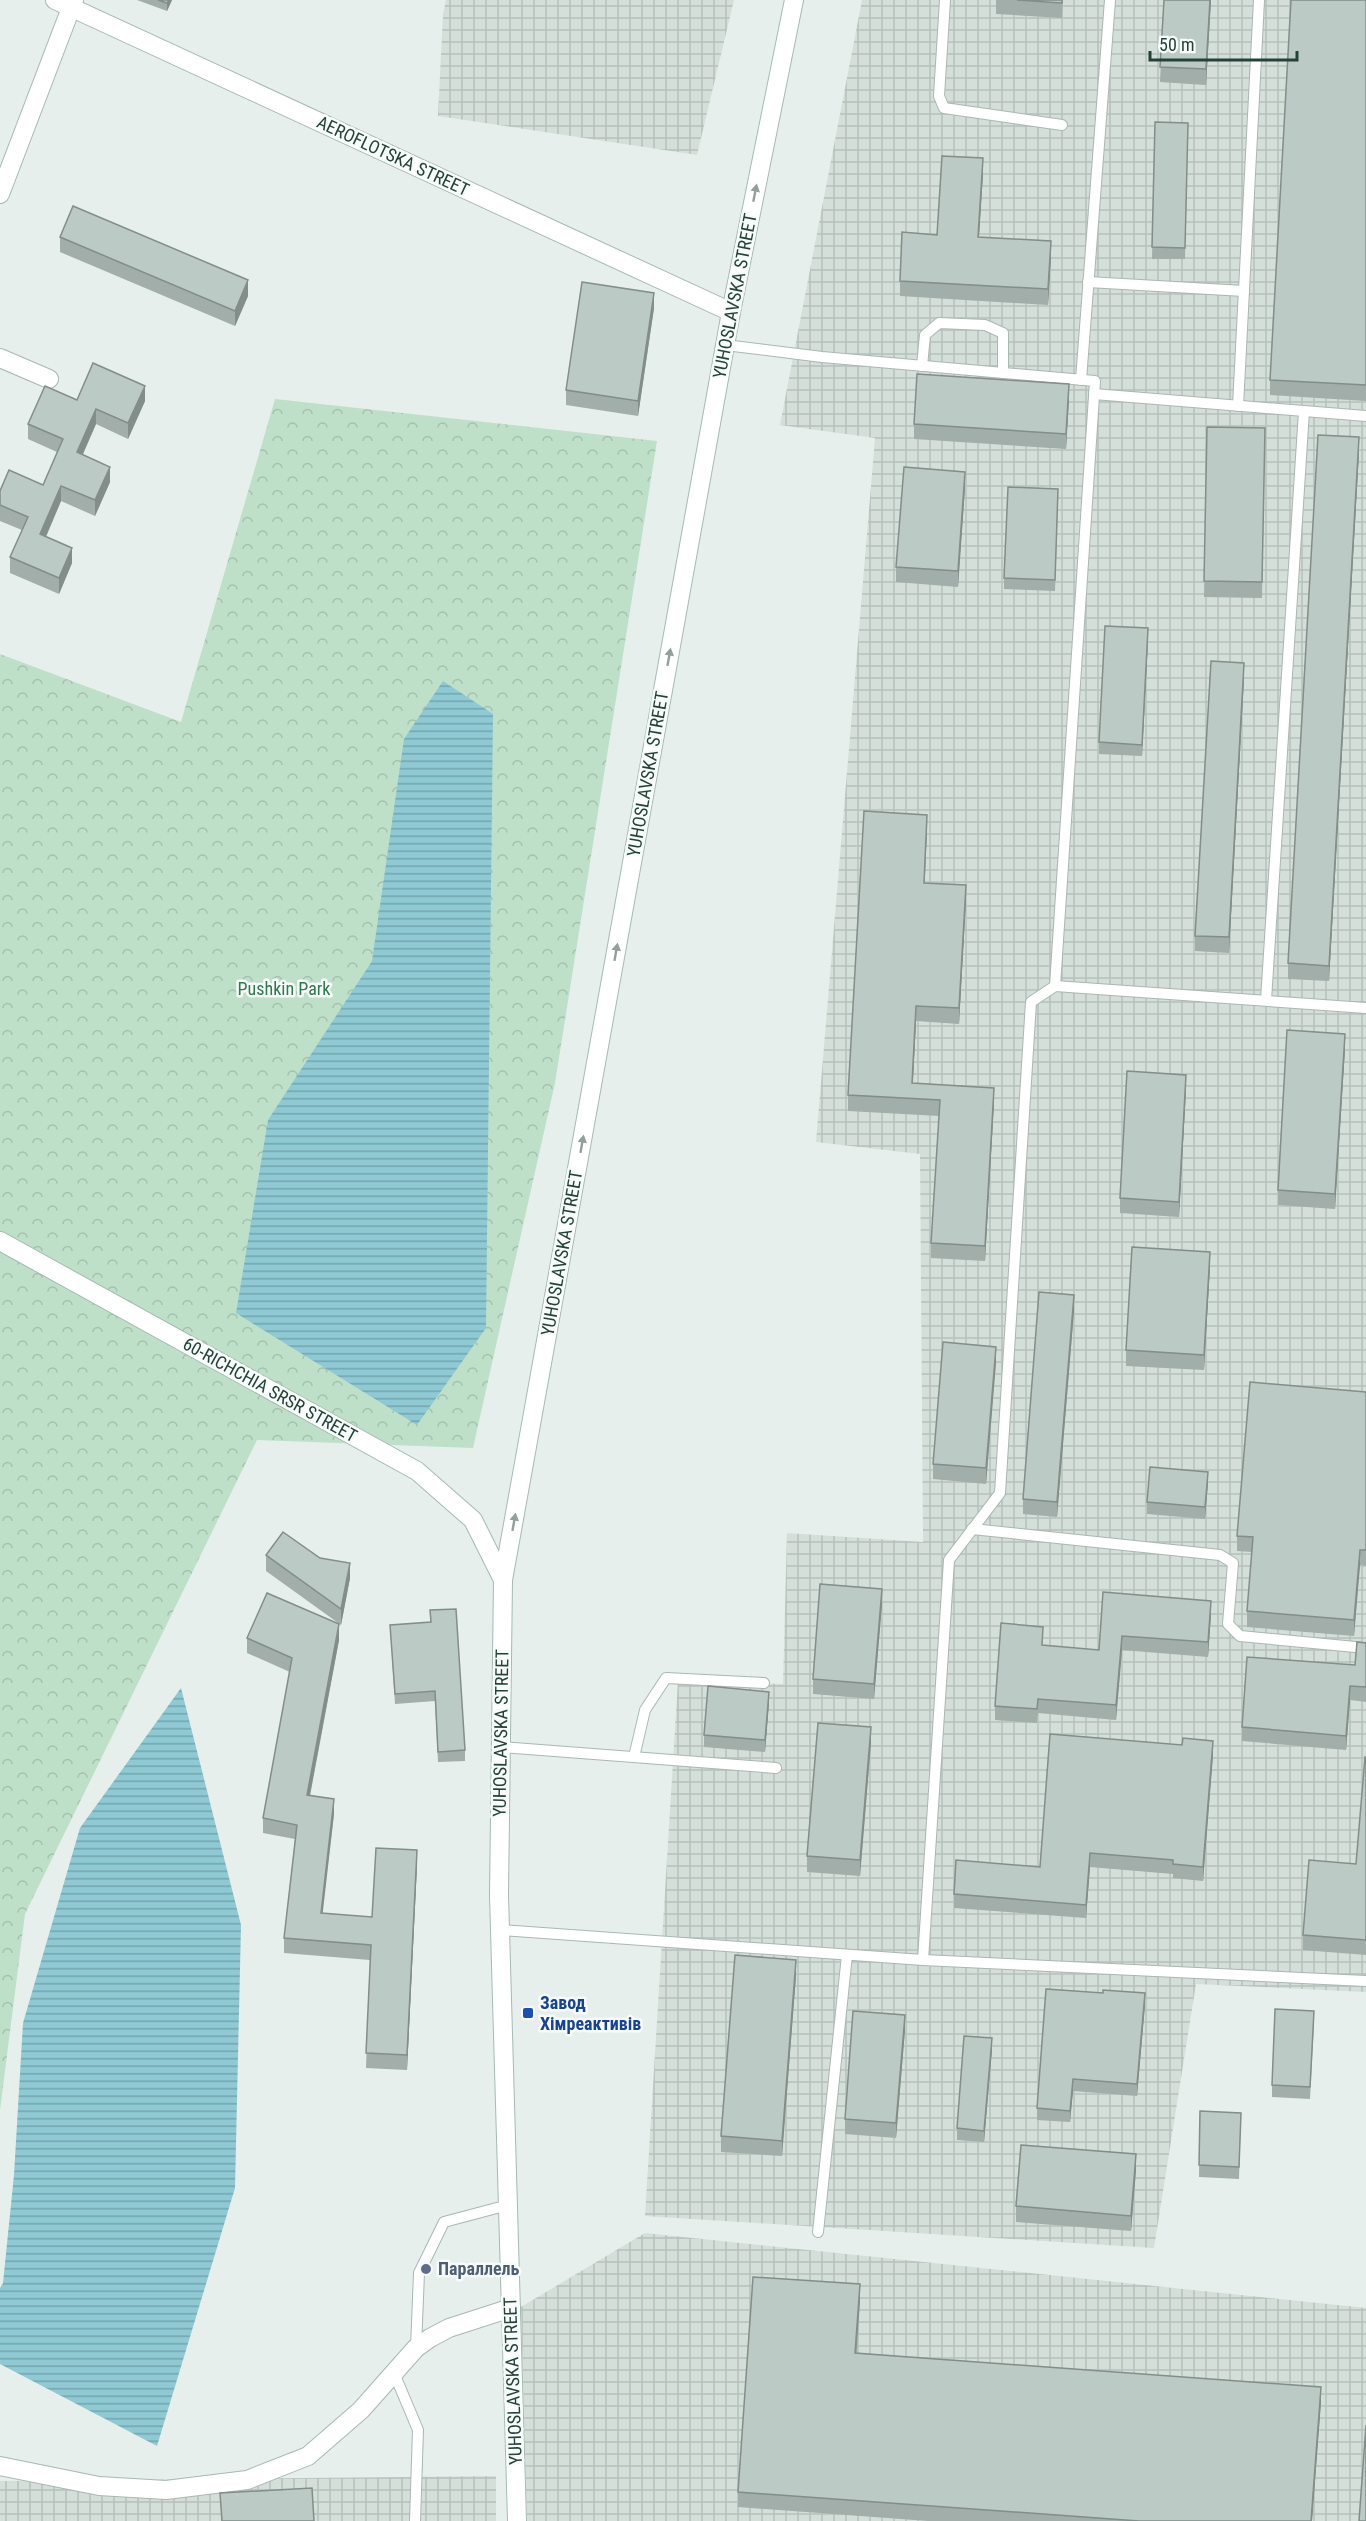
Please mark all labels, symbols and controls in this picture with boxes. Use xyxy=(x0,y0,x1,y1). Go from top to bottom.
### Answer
scale bar xyxy=(1150,24,1297,62)
text: 50 m xyxy=(1159,34,1194,55)
street label: AEROFLOTSKA STREET xyxy=(314,111,473,200)
one-way arrow xyxy=(751,184,760,203)
street label: YUHOSLAVSKA STREET xyxy=(708,212,761,380)
one-way arrow xyxy=(665,647,674,666)
street label: YUHOSLAVSKA STREET xyxy=(623,689,672,858)
one-way arrow xyxy=(612,942,621,961)
park label: Pushkin Park xyxy=(238,978,330,999)
one-way arrow xyxy=(578,1134,587,1153)
street label: YUHOSLAVSKA STREET xyxy=(537,1168,586,1337)
street label: 60-RICHCHIA SRSR STREET xyxy=(180,1333,361,1446)
one-way arrow xyxy=(510,1512,519,1531)
street label: YUHOSLAVSKA STREET xyxy=(489,1649,512,1817)
place label: Завод Хімреактивів xyxy=(540,1992,641,2034)
marker: Завод Хімреактивів xyxy=(521,2006,535,2020)
place label: Параллель xyxy=(438,2258,520,2279)
marker: Параллель xyxy=(419,2262,433,2276)
street label: YUHOSLAVSKA STREET xyxy=(499,2297,526,2465)

